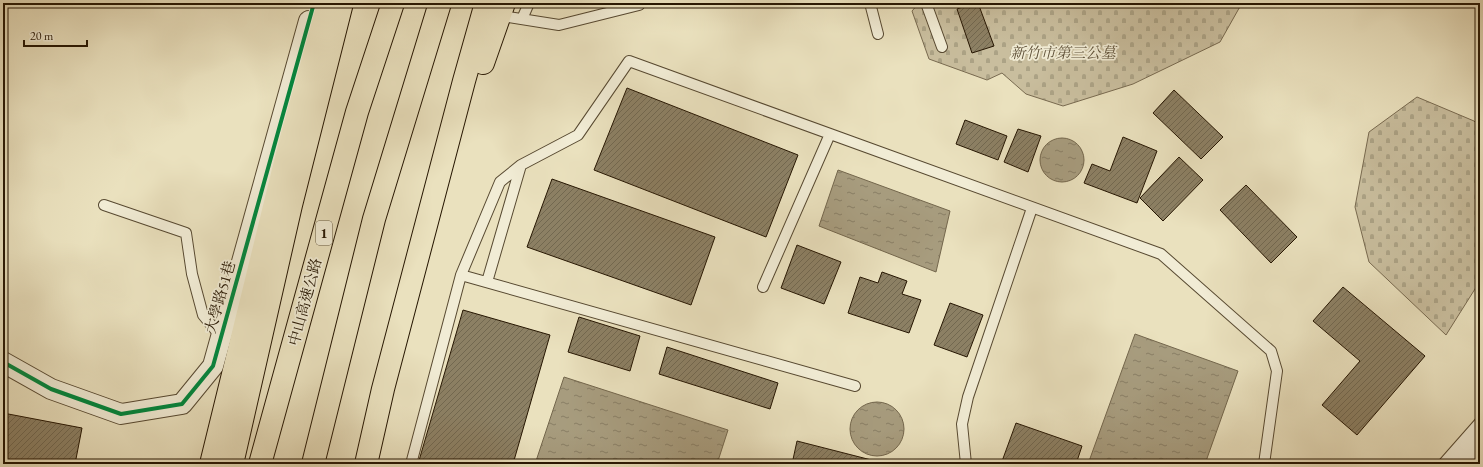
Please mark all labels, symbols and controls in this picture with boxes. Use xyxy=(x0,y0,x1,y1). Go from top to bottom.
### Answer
scale bar xyxy=(24,22,87,48)
text: 20 m xyxy=(30,28,54,44)
park label: 新竹市第三公墓 xyxy=(1010,43,1118,62)
road number: 1 xyxy=(316,221,332,245)
street label: 中山高速公路 xyxy=(284,256,325,348)
street label: 大學路51巷 xyxy=(200,258,239,335)

